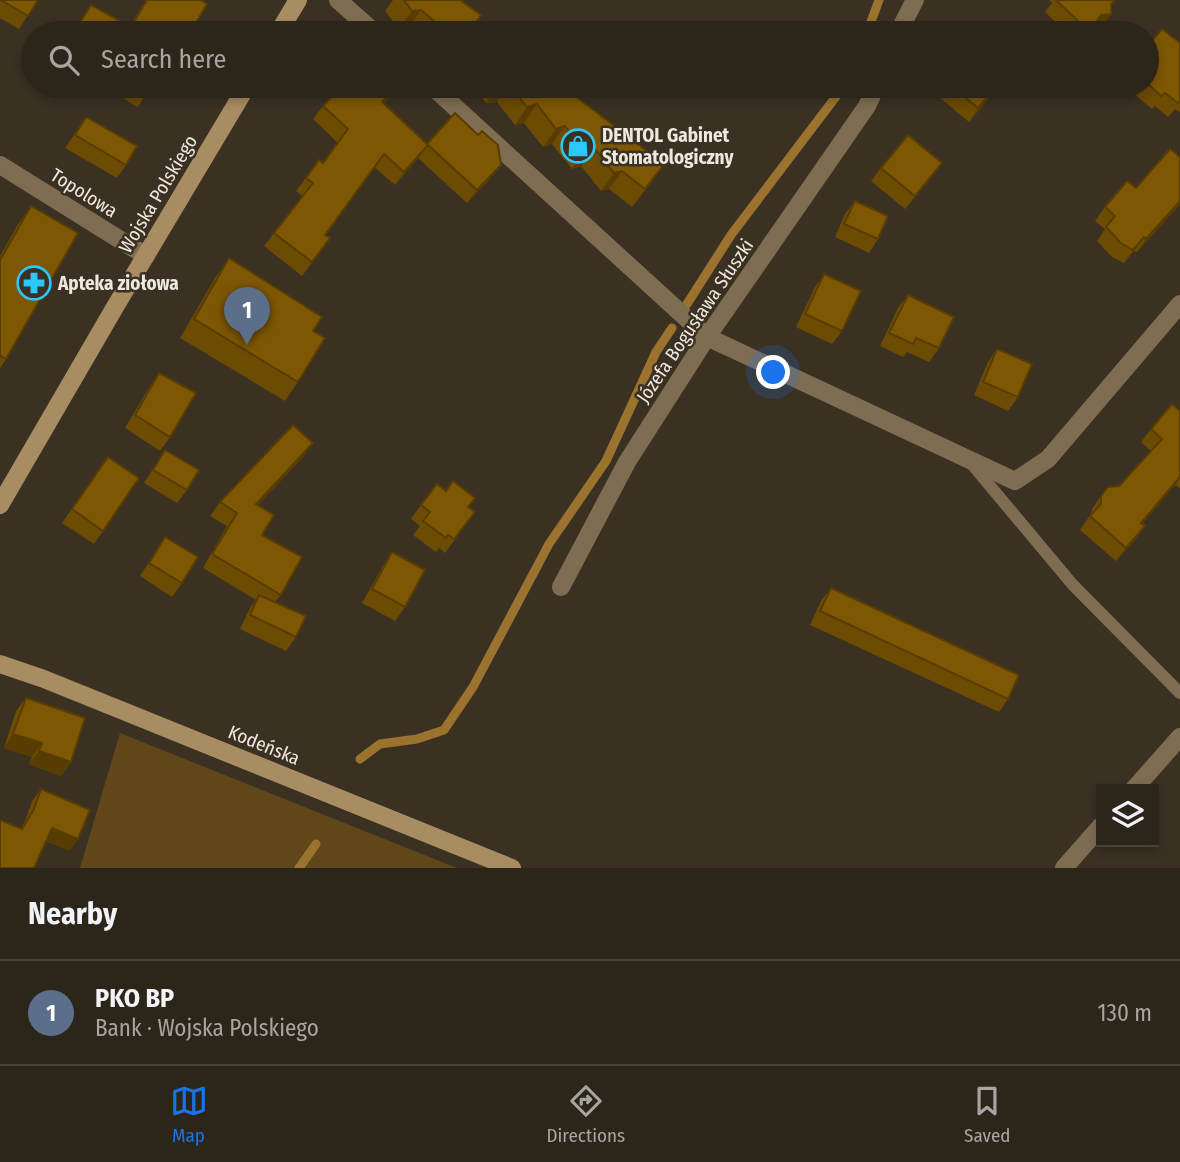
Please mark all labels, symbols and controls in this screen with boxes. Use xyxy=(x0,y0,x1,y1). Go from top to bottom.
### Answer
search box xyxy=(21,21,1159,98)
icon: search xyxy=(45,41,83,79)
text: Search here xyxy=(101,44,226,75)
place label: DENTOL Gabinet Stomatologiczny xyxy=(602,124,734,169)
shop icon: DENTOL Gabinet Stomatologiczny xyxy=(559,127,597,165)
street label: Wojska Polskiego xyxy=(114,131,202,257)
street label: Topolowa xyxy=(46,164,122,222)
street label: Józefa Bogusława Słuszki xyxy=(632,235,758,407)
pharmacy icon: Apteka ziołowa xyxy=(15,264,53,302)
place label: Apteka ziołowa xyxy=(57,272,179,295)
pin: 1 xyxy=(224,287,270,345)
your location xyxy=(756,355,790,389)
street label: Kodeńska xyxy=(225,720,303,770)
map controls xyxy=(1096,784,1159,847)
button: layers xyxy=(1096,784,1159,847)
text: Nearby xyxy=(28,896,117,932)
text: PKO BP xyxy=(95,983,174,1014)
text: 1 xyxy=(46,999,56,1027)
text: 130 m xyxy=(1098,999,1152,1027)
text: Bank · Wojska Polskiego xyxy=(95,1014,319,1042)
tab: Map xyxy=(170,1082,208,1147)
tab: Directions xyxy=(547,1082,625,1147)
tab: Saved xyxy=(964,1082,1010,1147)

